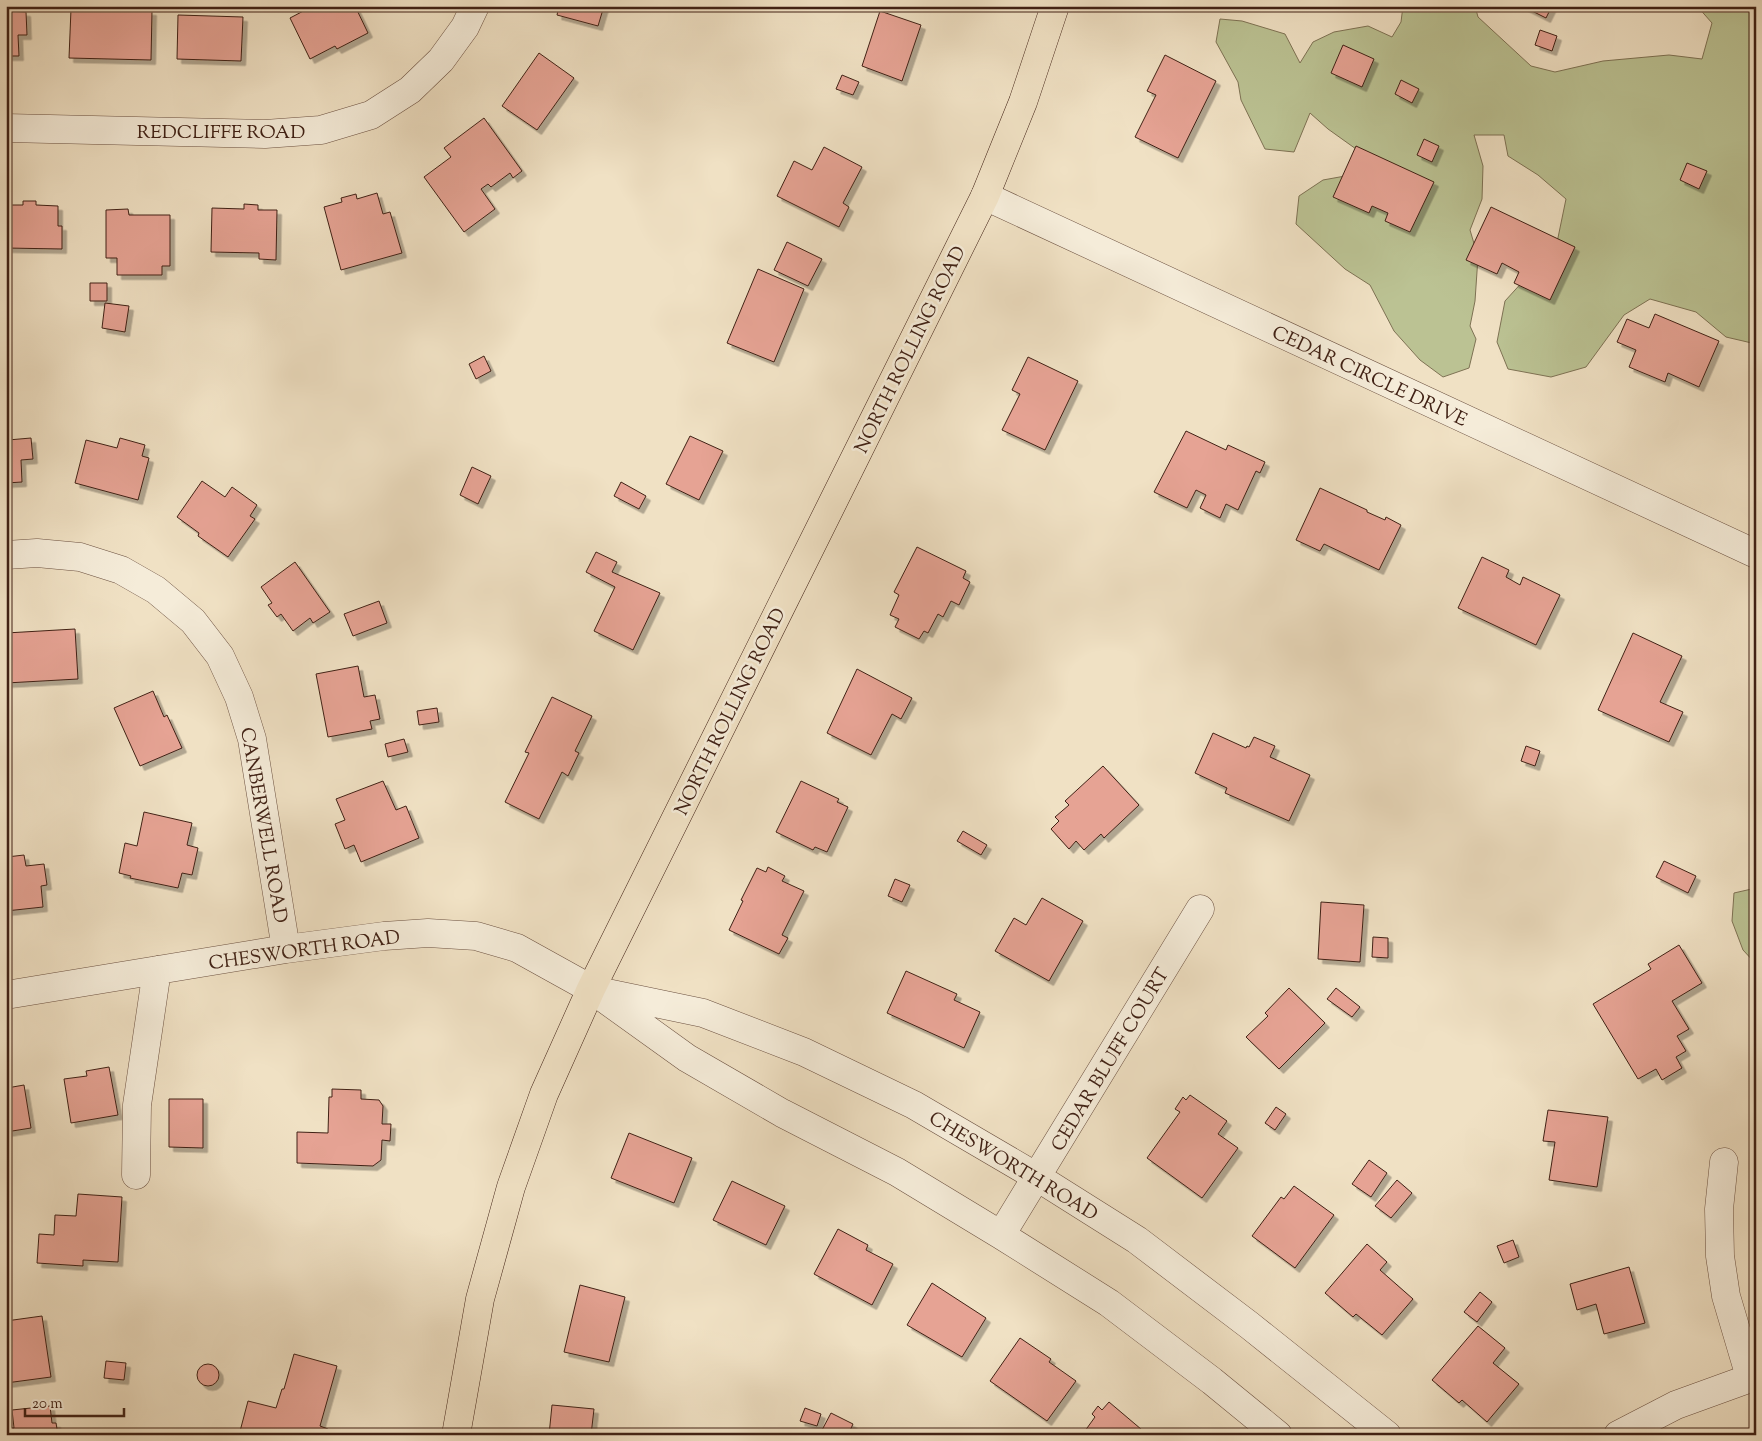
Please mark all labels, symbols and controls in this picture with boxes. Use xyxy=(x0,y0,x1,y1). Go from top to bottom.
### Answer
street label: REDCLIFFE ROAD xyxy=(137,120,305,147)
street label: NORTH ROLLING ROAD xyxy=(849,242,973,458)
street label: CEDAR CIRCLE DRIVE xyxy=(1267,320,1472,435)
street label: NORTH ROLLING ROAD xyxy=(669,604,793,820)
street label: CANBERWELL ROAD xyxy=(232,725,293,925)
street label: CHESWORTH ROAD xyxy=(207,925,402,978)
street label: CEDAR BLUFF COURT xyxy=(1046,963,1177,1157)
street label: CHESWORTH ROAD xyxy=(923,1106,1102,1228)
scale bar xyxy=(25,1386,124,1418)
text: 20 m xyxy=(32,1394,63,1415)

